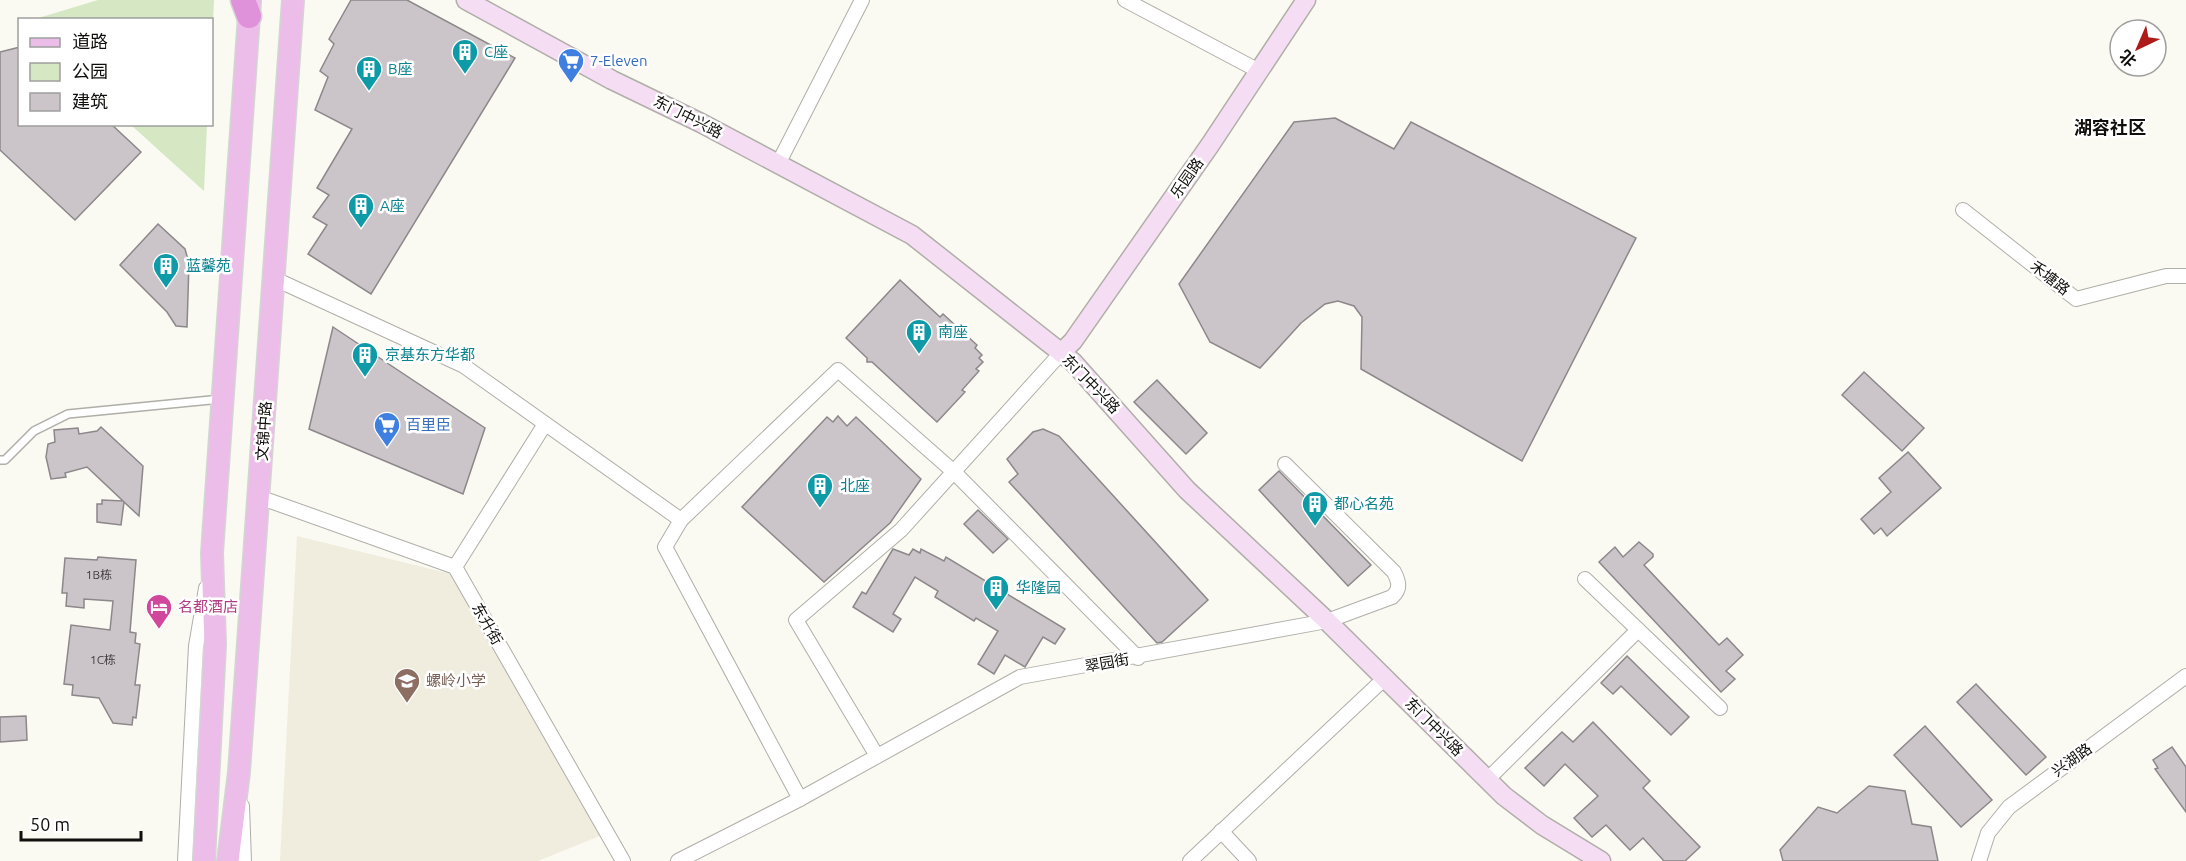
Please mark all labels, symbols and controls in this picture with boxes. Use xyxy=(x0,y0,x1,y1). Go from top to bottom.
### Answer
legend xyxy=(18,18,213,126)
north arrow xyxy=(2108,18,2168,78)
text: 道路 xyxy=(72,31,108,51)
building icon: C座 xyxy=(450,37,480,75)
place label: C座 xyxy=(484,43,508,60)
supermarket icon: 7-Eleven xyxy=(556,46,586,84)
text: 北 xyxy=(2116,47,2140,71)
place label: 7-Eleven xyxy=(590,52,648,69)
building icon: B座 xyxy=(354,54,384,92)
place label: B座 xyxy=(388,60,413,77)
text: 公园 xyxy=(72,61,108,81)
text: 建筑 xyxy=(72,91,108,111)
street label: 东门中兴路 xyxy=(651,92,726,141)
district label: 湖容社区 xyxy=(2074,117,2146,137)
street label: 乐园路 xyxy=(1167,154,1206,201)
building icon: A座 xyxy=(346,191,376,229)
place label: A座 xyxy=(380,197,405,214)
building icon: 蓝馨苑 xyxy=(151,251,181,289)
place label: 蓝馨苑 xyxy=(186,257,231,274)
street label: 禾塘路 xyxy=(2027,257,2073,298)
building icon: 南座 xyxy=(904,317,934,355)
place label: 南座 xyxy=(938,323,968,340)
building icon: 京基东方华都 xyxy=(350,340,380,378)
place label: 京基东方华都 xyxy=(385,346,475,363)
street label: 东门中兴路 xyxy=(1059,351,1124,417)
street label: 文锦中路 xyxy=(253,400,274,461)
supermarket icon: 百里臣 xyxy=(372,410,402,448)
place label: 百里臣 xyxy=(406,416,451,433)
building icon: 北座 xyxy=(805,471,835,509)
place label: 北座 xyxy=(840,477,870,494)
building icon: 都心名苑 xyxy=(1300,489,1330,527)
place label: 都心名苑 xyxy=(1334,495,1394,512)
house number: 1B栋 xyxy=(86,568,112,581)
building icon: 华隆园 xyxy=(981,573,1011,611)
place label: 华隆园 xyxy=(1016,579,1061,596)
hotel icon: 名都酒店 xyxy=(144,592,174,630)
place label: 名都酒店 xyxy=(178,598,238,615)
street label: 东升街 xyxy=(469,600,506,647)
street label: 翠园街 xyxy=(1083,650,1131,675)
house number: 1C栋 xyxy=(90,653,116,666)
school or university icon: 螺岭小学 xyxy=(392,666,422,704)
place label: 螺岭小学 xyxy=(426,672,486,689)
street label: 东门中兴路 xyxy=(1402,694,1467,759)
street label: 兴湖路 xyxy=(2049,739,2095,780)
scale bar xyxy=(21,804,141,842)
text: 50 m xyxy=(30,814,70,834)

